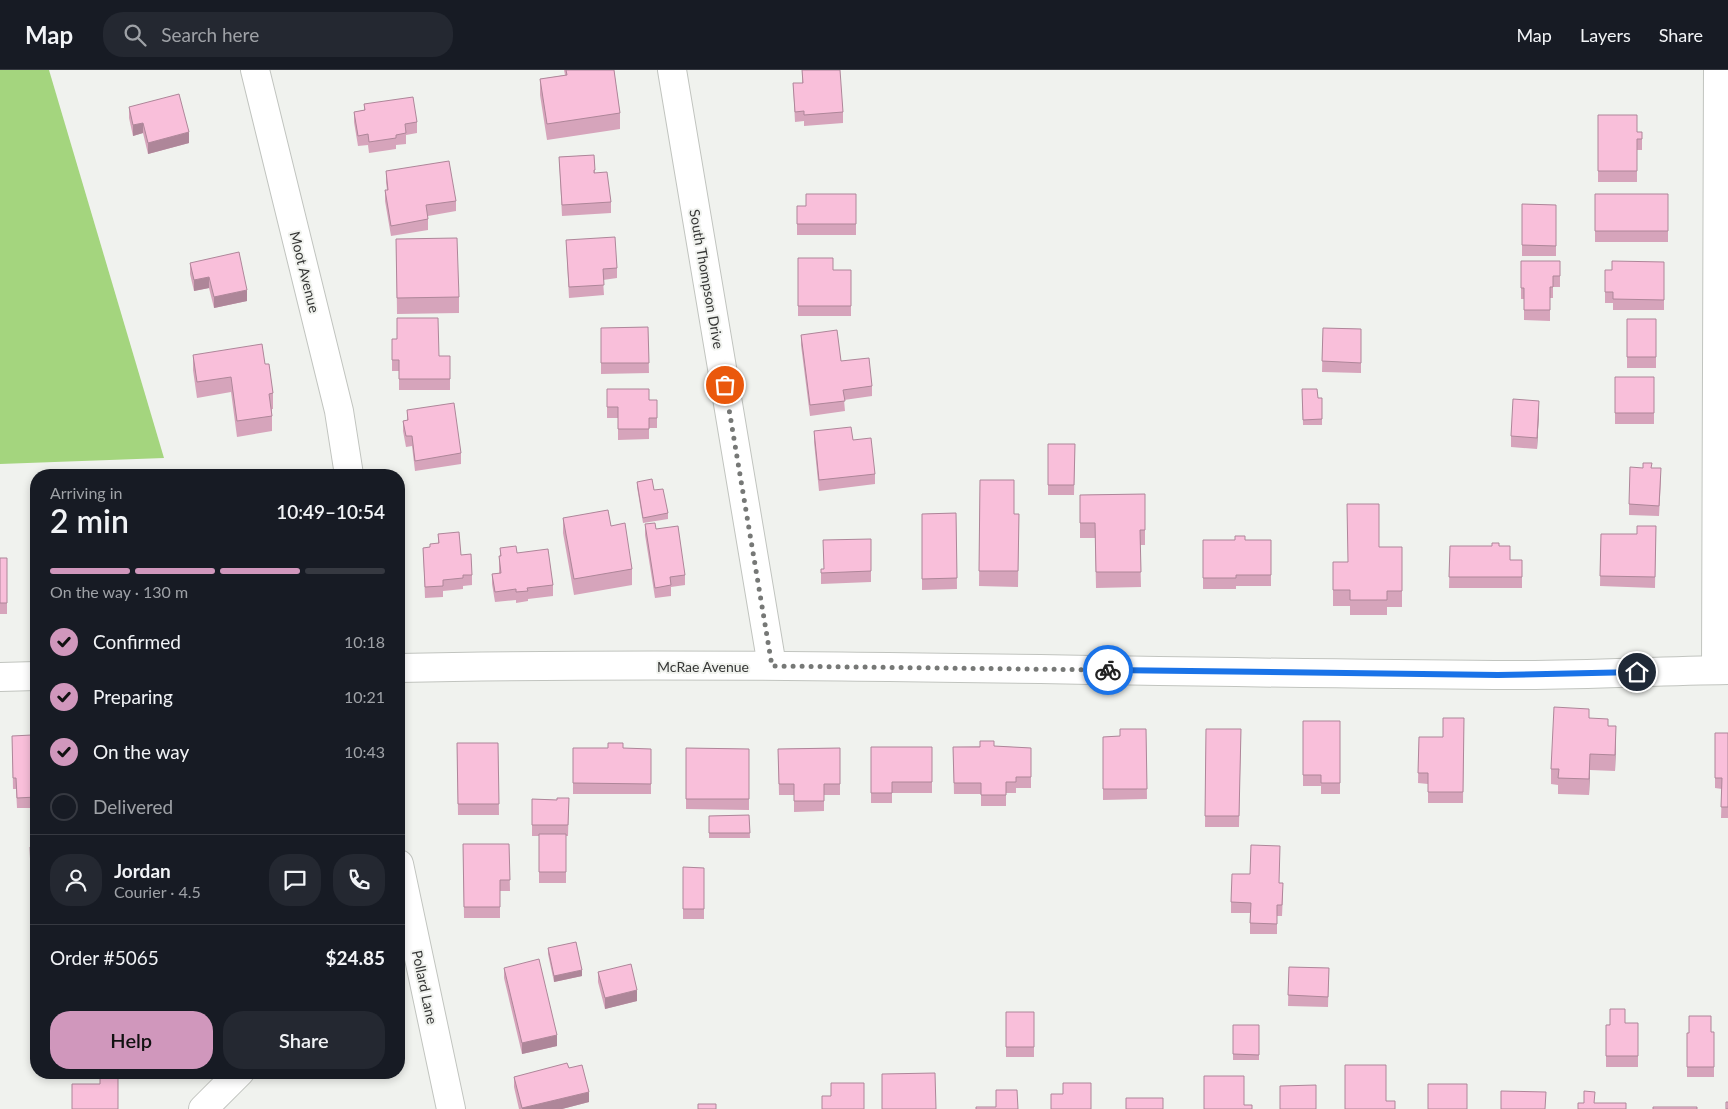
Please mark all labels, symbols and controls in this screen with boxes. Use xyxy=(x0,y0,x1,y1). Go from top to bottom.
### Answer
search box xyxy=(103,12,453,57)
text: Map xyxy=(25,20,73,49)
icon: search xyxy=(121,21,149,49)
text: Search here xyxy=(161,23,259,46)
text: Map xyxy=(1516,24,1552,46)
text: Layers xyxy=(1580,24,1631,46)
text: Share xyxy=(1659,24,1703,46)
street label: South Thompson Drive xyxy=(686,208,728,350)
street label: Moot Avenue xyxy=(287,230,323,314)
pin xyxy=(704,364,746,406)
icon: bag xyxy=(711,371,739,399)
text: Arriving in xyxy=(50,483,123,502)
text: 10:49–10:54 xyxy=(276,500,385,523)
text: 2 min xyxy=(50,501,129,540)
text: On the way · 130 m xyxy=(50,582,188,601)
icon: check xyxy=(50,628,78,656)
text: Confirmed xyxy=(93,630,181,653)
text: 10:18 xyxy=(344,632,385,651)
courier xyxy=(1083,645,1133,695)
pin xyxy=(1616,651,1658,693)
icon: bike xyxy=(1094,656,1122,684)
street label: McRae Avenue xyxy=(657,658,749,675)
icon: home xyxy=(1623,658,1651,686)
icon: check xyxy=(50,683,78,711)
text: Preparing xyxy=(93,685,173,708)
text: 10:21 xyxy=(344,687,385,706)
icon: check xyxy=(50,738,78,766)
text: On the way xyxy=(93,740,189,763)
text: 10:43 xyxy=(344,742,385,761)
text: Delivered xyxy=(93,795,173,818)
button: person xyxy=(50,854,102,906)
button: chat xyxy=(269,854,321,906)
button: phone xyxy=(333,854,385,906)
text: Jordan xyxy=(114,859,171,882)
text: Courier · 4.5 xyxy=(114,882,201,901)
text: Order #5065 xyxy=(50,946,159,969)
text: $24.85 xyxy=(325,946,385,969)
street label: Pollard Lane xyxy=(409,948,441,1026)
button: Help xyxy=(50,1011,213,1069)
button: Share xyxy=(223,1011,385,1069)

